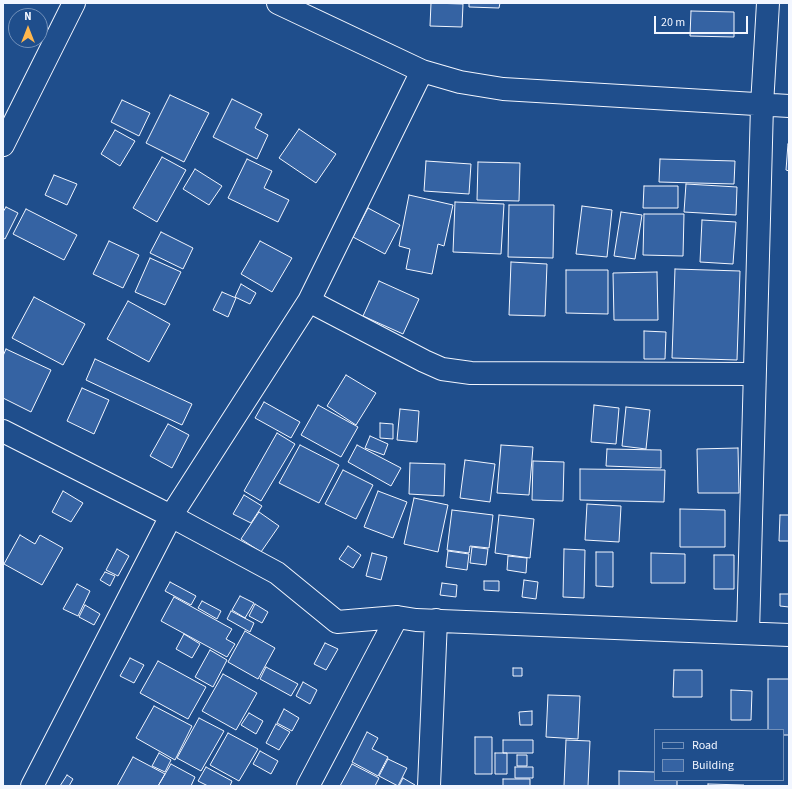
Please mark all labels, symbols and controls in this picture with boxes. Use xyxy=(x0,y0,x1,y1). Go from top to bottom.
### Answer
north arrow xyxy=(8,8,48,48)
scale bar xyxy=(656,8,750,34)
text: N xyxy=(24,9,32,24)
text: 20 m xyxy=(661,14,685,31)
legend xyxy=(654,729,784,781)
text: Road xyxy=(692,737,718,754)
text: Building xyxy=(692,757,734,774)

